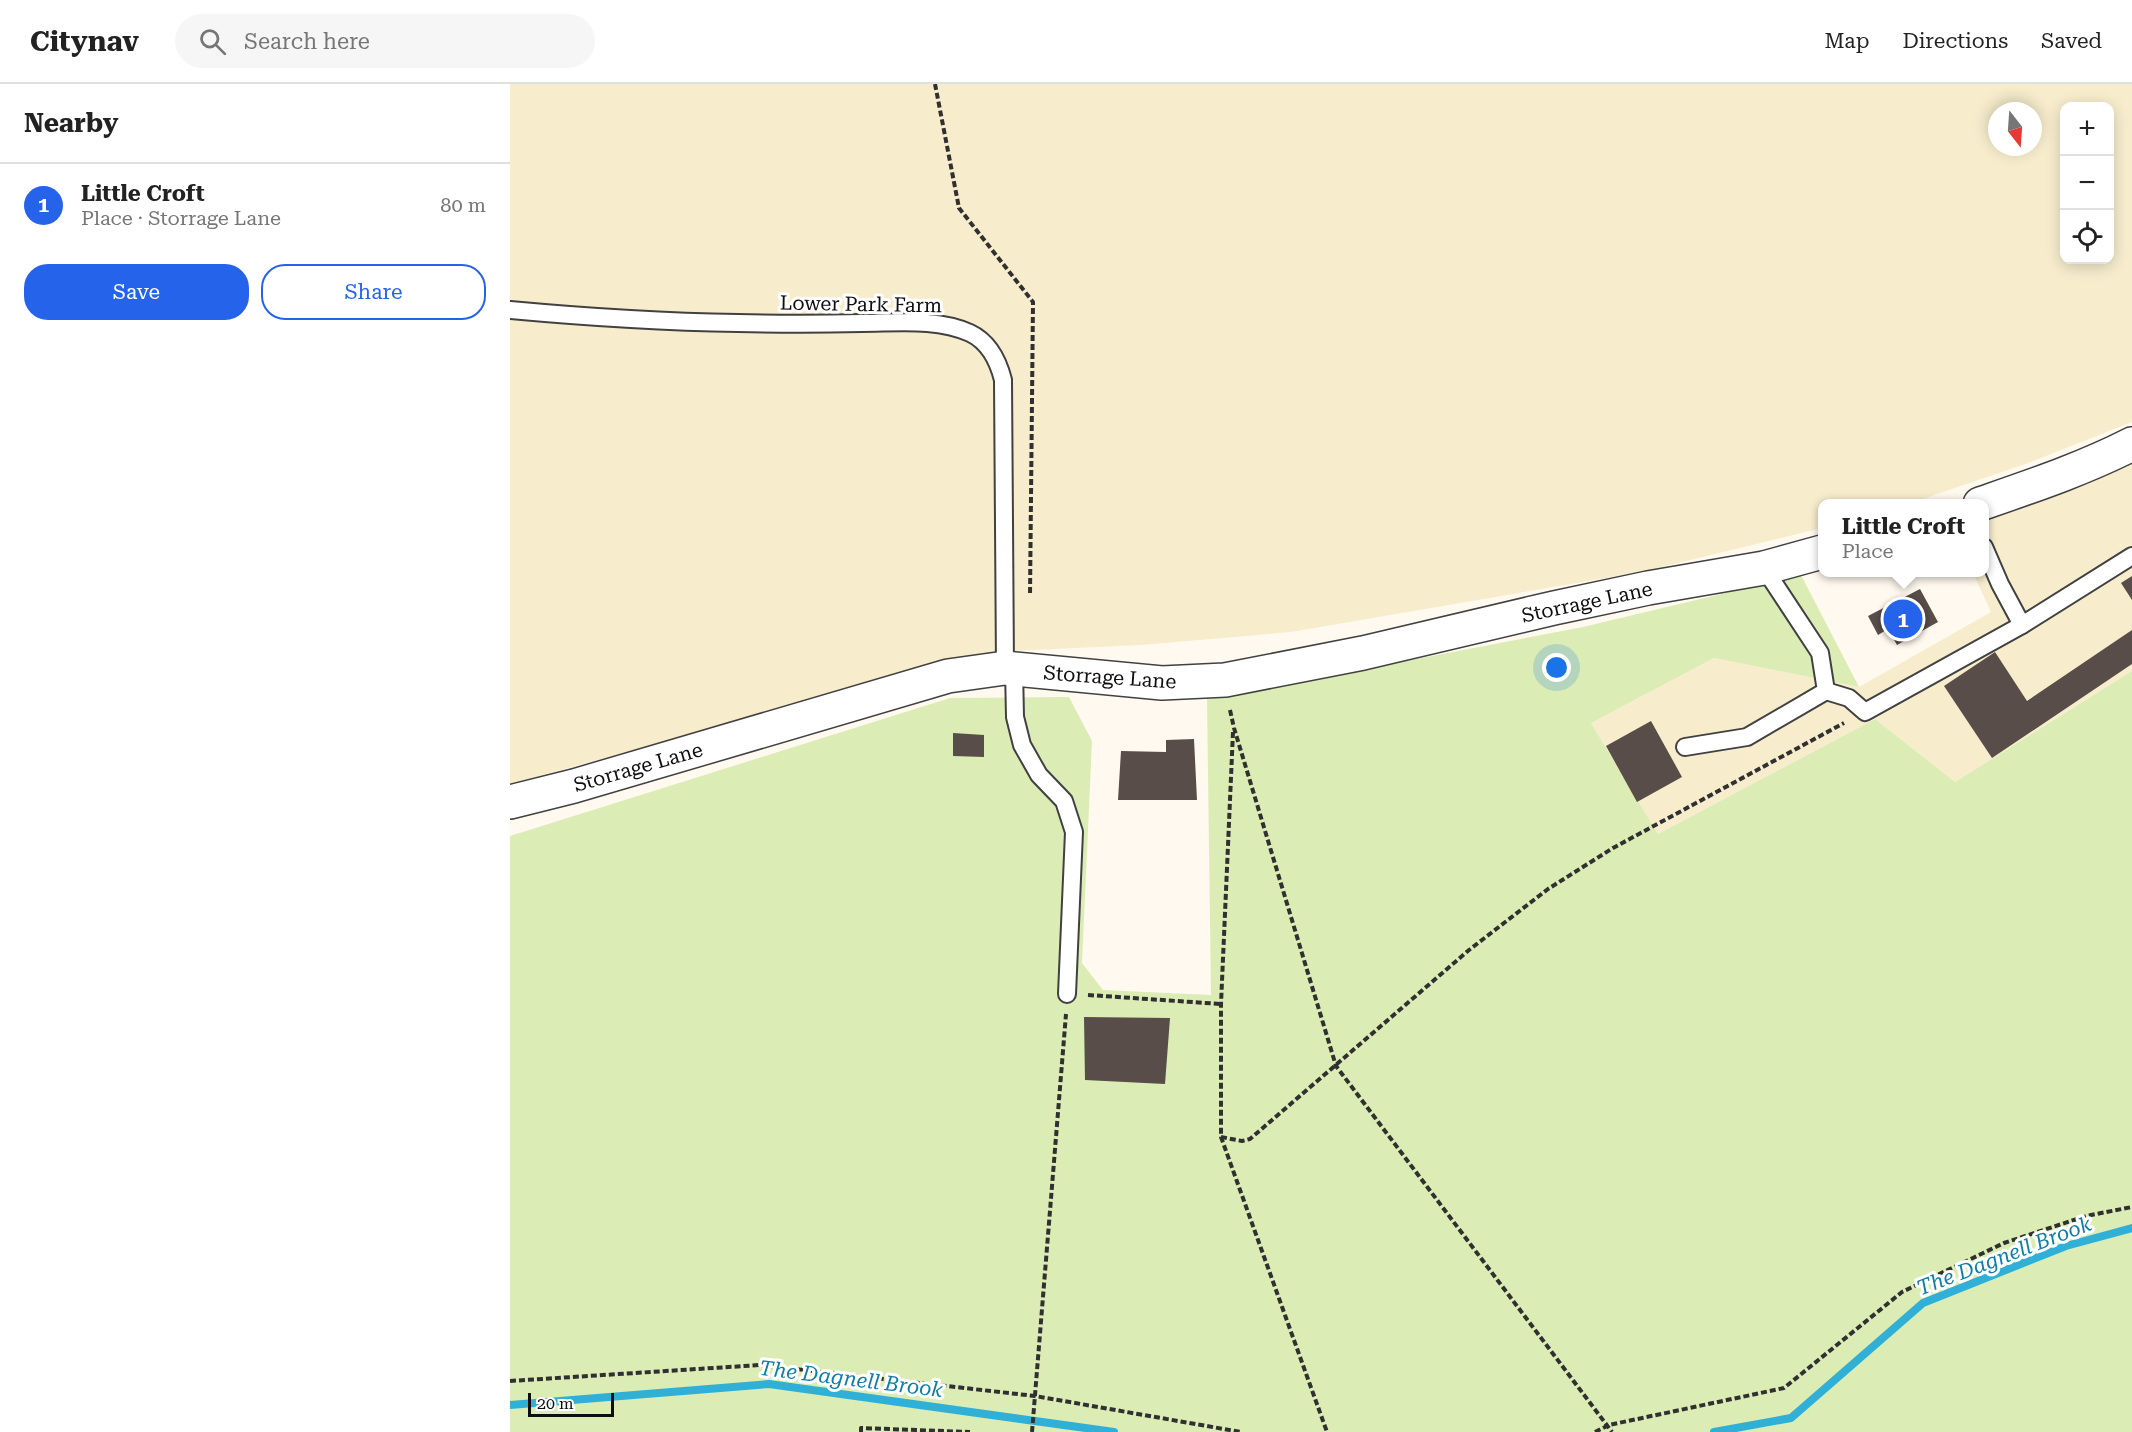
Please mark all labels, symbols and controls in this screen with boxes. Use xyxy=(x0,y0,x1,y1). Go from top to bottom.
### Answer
search box xyxy=(175,14,595,68)
text: Citynav xyxy=(30,25,139,58)
icon: search xyxy=(196,25,229,58)
text: Search here xyxy=(244,29,370,54)
text: Map xyxy=(1825,29,1869,53)
text: Directions xyxy=(1902,29,2008,53)
text: Saved xyxy=(2041,29,2102,53)
north arrow xyxy=(1988,102,2042,156)
map controls xyxy=(2060,102,2114,264)
button: + xyxy=(2060,102,2114,156)
text: Nearby xyxy=(24,108,118,138)
button: − xyxy=(2060,156,2114,210)
text: Little Croft xyxy=(81,181,205,206)
text: 1 xyxy=(38,193,49,217)
text: 80 m xyxy=(440,193,486,217)
text: Place · Storrage Lane xyxy=(81,206,281,230)
button: locate xyxy=(2060,210,2114,264)
button: Save xyxy=(24,264,249,320)
button: Share xyxy=(261,264,486,320)
street label: Lower Park Farm xyxy=(780,291,942,317)
popup xyxy=(1818,499,1989,577)
text: Little Croft xyxy=(1842,514,1965,539)
text: Place xyxy=(1842,539,1893,563)
street label: Storrage Lane xyxy=(1519,576,1655,628)
pin: 1 xyxy=(1884,596,1922,642)
your location xyxy=(1542,653,1571,682)
street label: Storrage Lane xyxy=(1043,660,1177,694)
street label: Storrage Lane xyxy=(571,737,705,797)
water label: The Dagnell Brook xyxy=(1913,1211,2095,1300)
water label: The Dagnell Brook xyxy=(758,1356,945,1402)
scale bar xyxy=(528,1390,614,1418)
text: 20 m xyxy=(537,1394,574,1413)

